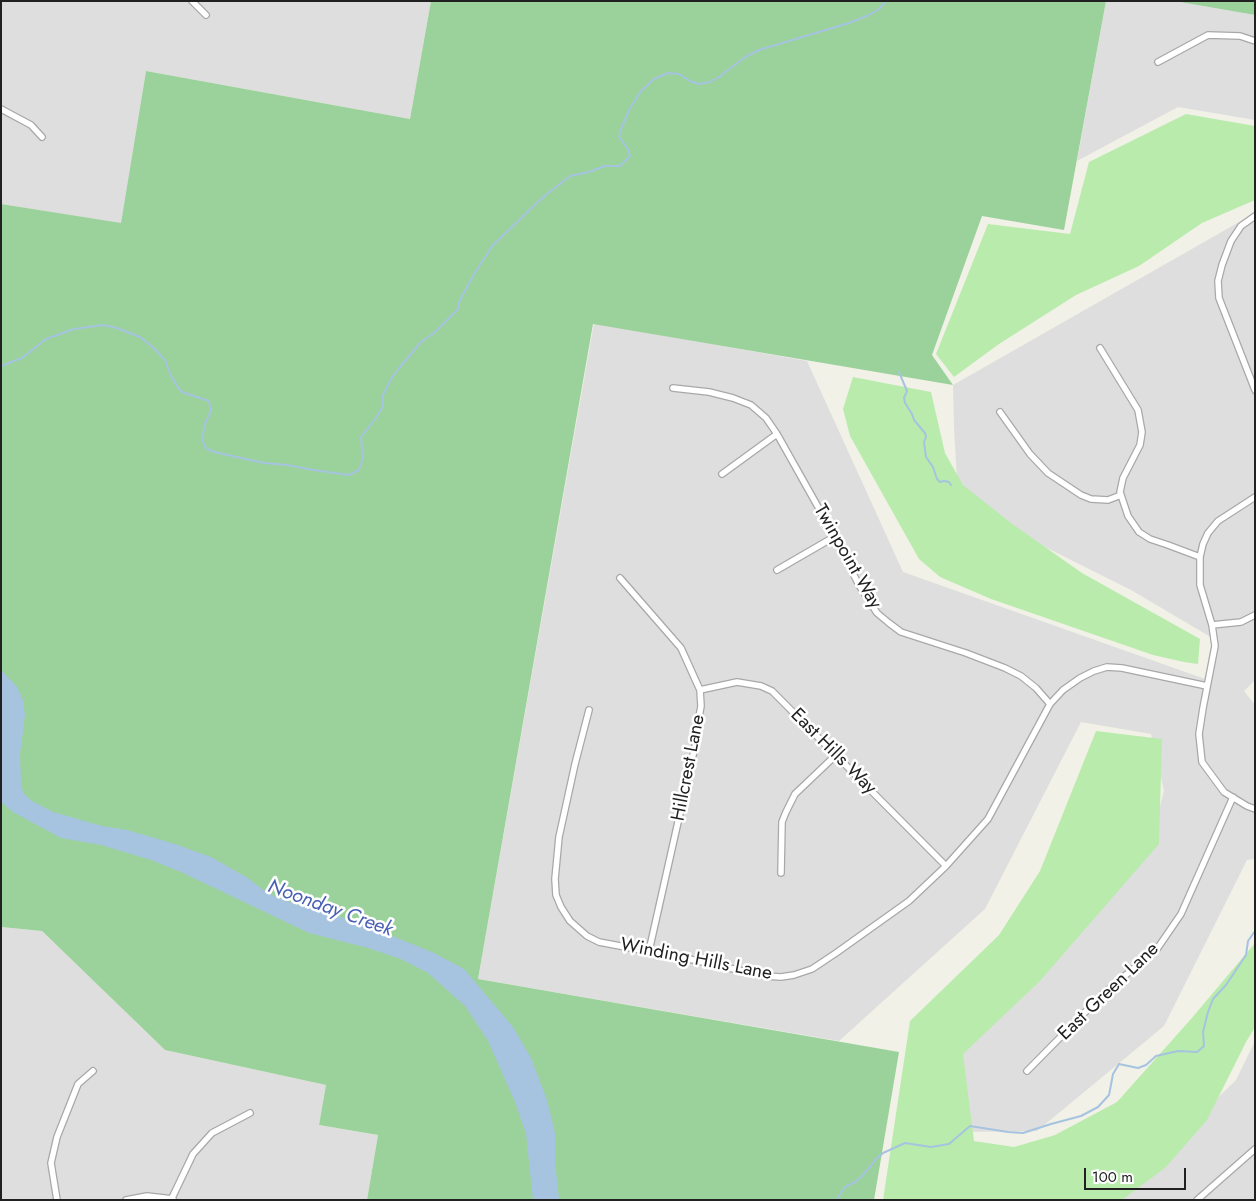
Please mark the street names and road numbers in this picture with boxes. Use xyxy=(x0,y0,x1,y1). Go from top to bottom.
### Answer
street label: Twinpoint Way xyxy=(808,501,886,613)
street label: East Hills Way xyxy=(785,704,881,800)
street label: Hillcrest Lane xyxy=(668,713,710,823)
street label: Winding Hills Lane xyxy=(618,934,774,986)
street label: East Green Lane xyxy=(1054,938,1164,1046)

